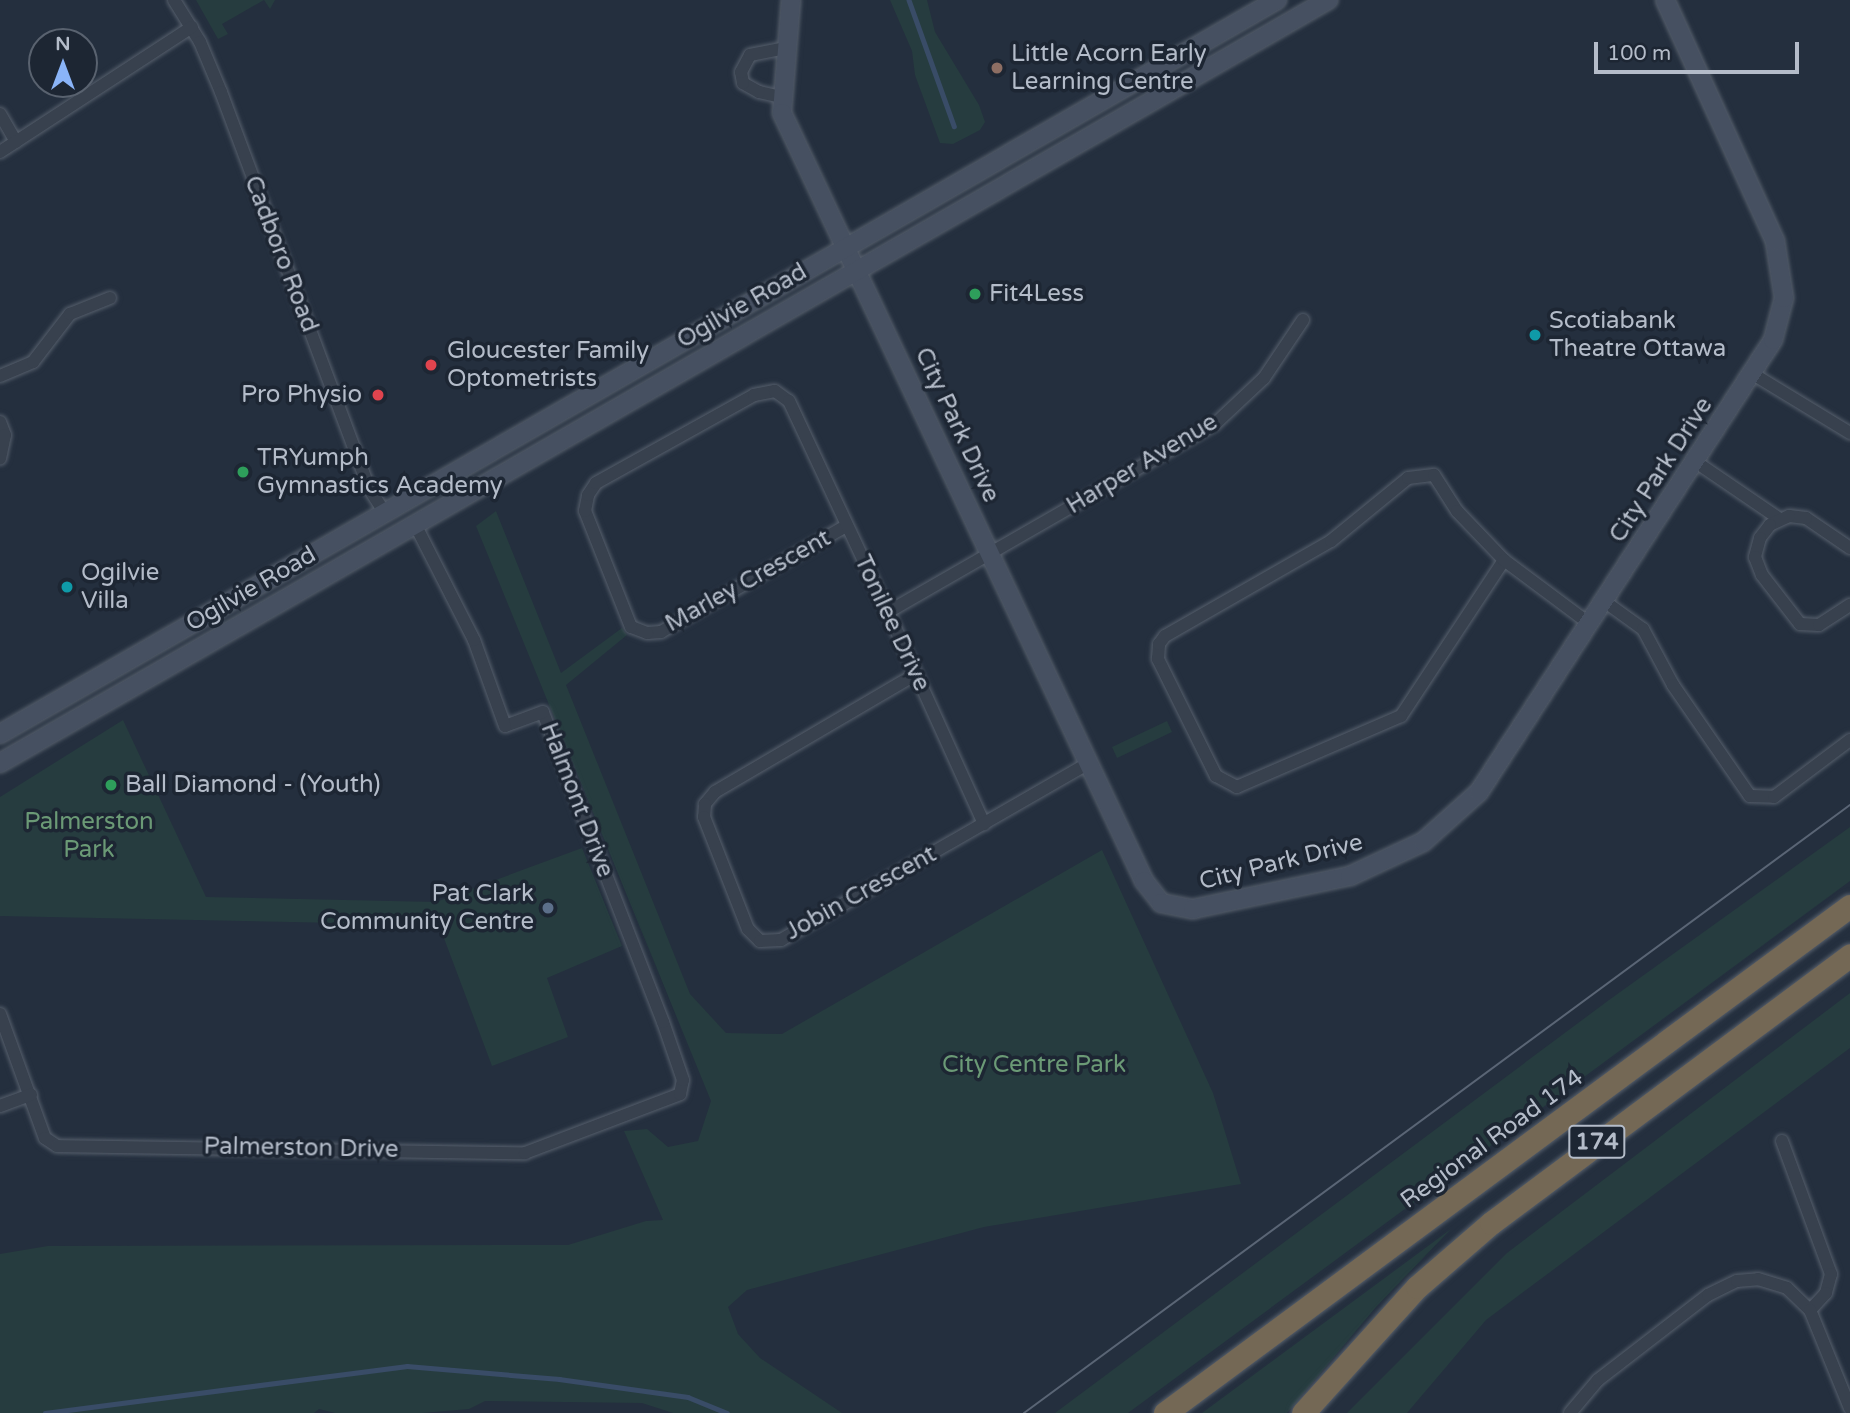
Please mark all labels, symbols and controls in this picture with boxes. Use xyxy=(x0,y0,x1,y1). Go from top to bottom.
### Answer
north arrow xyxy=(28,28,98,98)
scale bar xyxy=(1598,28,1803,72)
text: N xyxy=(55,33,71,55)
place label: Little Acorn Early Learning Centre xyxy=(1011,40,1207,96)
text: 100 m xyxy=(1607,41,1671,66)
marker: Little Acorn Early Learning Centre xyxy=(989,60,1005,76)
street label: Cadboro Road xyxy=(238,172,324,336)
street label: Ogilvie Road xyxy=(672,257,812,355)
place label: Fit4Less xyxy=(989,280,1084,308)
marker: Fit4Less xyxy=(967,286,983,302)
place label: Scotiabank Theatre Ottawa xyxy=(1549,307,1726,363)
marker: Scotiabank Theatre Ottawa xyxy=(1527,327,1543,343)
place label: Gloucester Family Optometrists xyxy=(447,337,649,393)
street label: City Park Drive xyxy=(909,343,1005,507)
marker: Gloucester Family Optometrists xyxy=(421,355,441,375)
place label: Pro Physio xyxy=(241,381,362,409)
marker: Pro Physio xyxy=(368,385,388,405)
street label: City Park Drive xyxy=(1603,392,1719,548)
street label: Harper Avenue xyxy=(1061,408,1223,520)
place label: TRYumph Gymnastics Academy xyxy=(257,444,503,500)
marker: TRYumph Gymnastics Academy xyxy=(235,464,251,480)
street label: Marley Crescent xyxy=(660,524,836,638)
street label: Ogilvie Road xyxy=(181,540,321,638)
street label: Tonilee Drive xyxy=(848,550,936,696)
place label: Ogilvie Villa xyxy=(81,559,159,615)
marker: Ogilvie Villa xyxy=(59,579,75,595)
street label: Halmont Drive xyxy=(534,719,620,881)
place label: Ball Diamond - (Youth) xyxy=(125,771,381,799)
marker: Ball Diamond - (Youth) xyxy=(103,777,119,793)
park label: Palmerston Park xyxy=(24,808,154,864)
street label: City Park Drive xyxy=(1196,828,1366,896)
street label: Jobin Crescent xyxy=(781,840,941,946)
place label: Pat Clark Community Centre xyxy=(320,880,534,936)
marker: Pat Clark Community Centre xyxy=(540,900,556,916)
park label: City Centre Park xyxy=(942,1051,1126,1079)
street label: Regional Road 174 xyxy=(1395,1063,1589,1215)
road number: 174 xyxy=(1567,1122,1627,1162)
street label: Palmerston Drive xyxy=(203,1132,399,1164)

